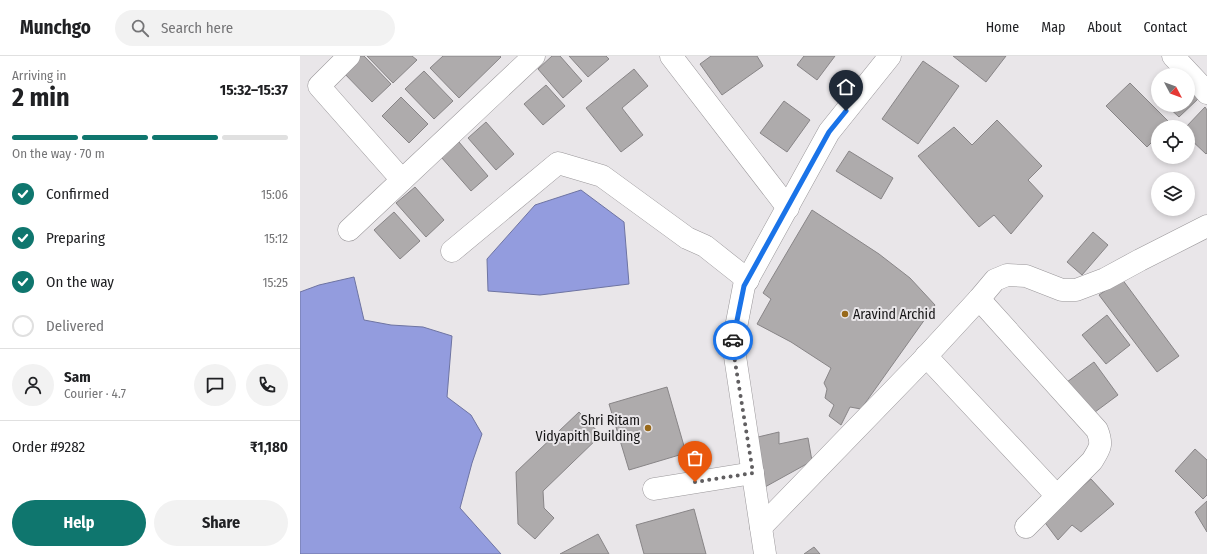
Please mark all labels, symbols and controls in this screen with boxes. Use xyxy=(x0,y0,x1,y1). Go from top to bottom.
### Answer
search box xyxy=(115,10,395,46)
text: Munchgo xyxy=(20,16,91,39)
icon: search xyxy=(129,17,151,39)
text: Search here xyxy=(161,19,233,37)
text: Home xyxy=(986,19,1019,36)
text: Map xyxy=(1041,19,1065,36)
text: About xyxy=(1087,19,1122,36)
text: Contact xyxy=(1144,19,1187,36)
text: Arriving in xyxy=(12,68,66,83)
north arrow xyxy=(1151,68,1195,112)
map controls xyxy=(1151,68,1195,216)
pin xyxy=(829,70,863,111)
icon: home xyxy=(835,76,857,98)
text: 15:32–15:37 xyxy=(220,81,288,99)
text: 2 min xyxy=(12,82,70,113)
button: locate xyxy=(1151,120,1195,164)
text: On the way · 70 m xyxy=(12,146,105,161)
button: layers xyxy=(1151,172,1195,216)
icon: check xyxy=(12,183,34,205)
text: Confirmed xyxy=(46,185,109,203)
text: 15:06 xyxy=(261,187,288,202)
icon: check xyxy=(12,227,34,249)
text: Preparing xyxy=(46,229,105,247)
text: 15:12 xyxy=(264,231,288,246)
icon: check xyxy=(12,271,34,293)
text: On the way xyxy=(46,273,114,291)
text: 15:25 xyxy=(263,275,288,290)
place label: Aravind Archid xyxy=(853,306,936,323)
marker: Aravind Archid xyxy=(840,309,850,319)
text: Delivered xyxy=(46,317,104,335)
courier xyxy=(713,320,753,360)
icon: car xyxy=(722,329,744,351)
button: person xyxy=(12,364,54,406)
button: chat xyxy=(194,364,236,406)
button: phone xyxy=(246,364,288,406)
text: Sam xyxy=(64,368,91,386)
text: Courier · 4.7 xyxy=(64,386,126,401)
place label: Shri Ritam Vidyapith Building xyxy=(536,412,640,445)
marker: Shri Ritam Vidyapith Building xyxy=(643,423,653,433)
text: Order #9282 xyxy=(12,438,85,456)
text: ₹1,180 xyxy=(250,438,288,456)
pin xyxy=(678,441,712,482)
icon: bag xyxy=(684,447,706,469)
button: Help xyxy=(12,500,146,546)
button: Share xyxy=(154,500,288,546)

